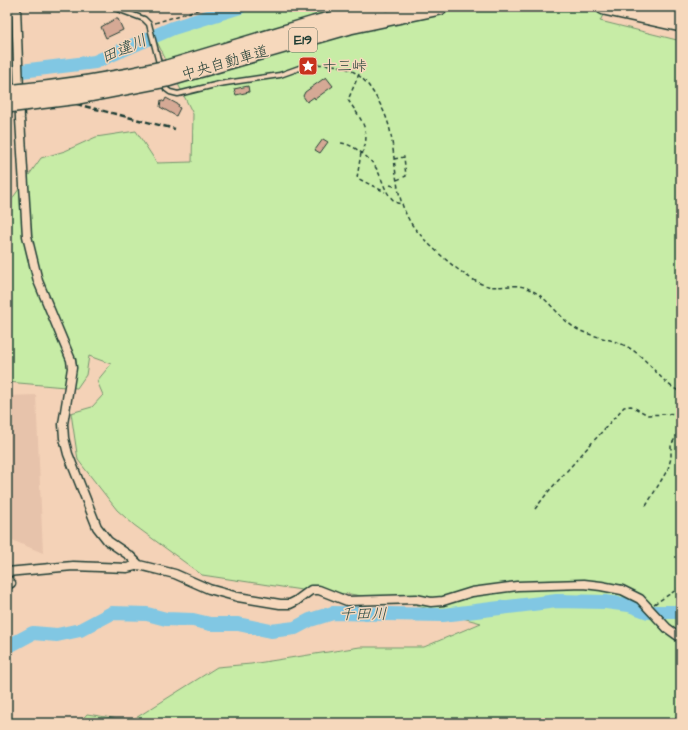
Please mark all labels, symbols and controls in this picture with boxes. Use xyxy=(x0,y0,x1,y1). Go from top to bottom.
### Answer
road number: E19 xyxy=(289,28,317,52)
water label: 田違川 xyxy=(98,29,150,69)
street label: 中央自動車道 xyxy=(179,41,271,85)
place icon: 十三峠 xyxy=(297,55,319,77)
place label: 十三峠 xyxy=(322,56,367,77)
water label: 千田川 xyxy=(339,603,387,625)

